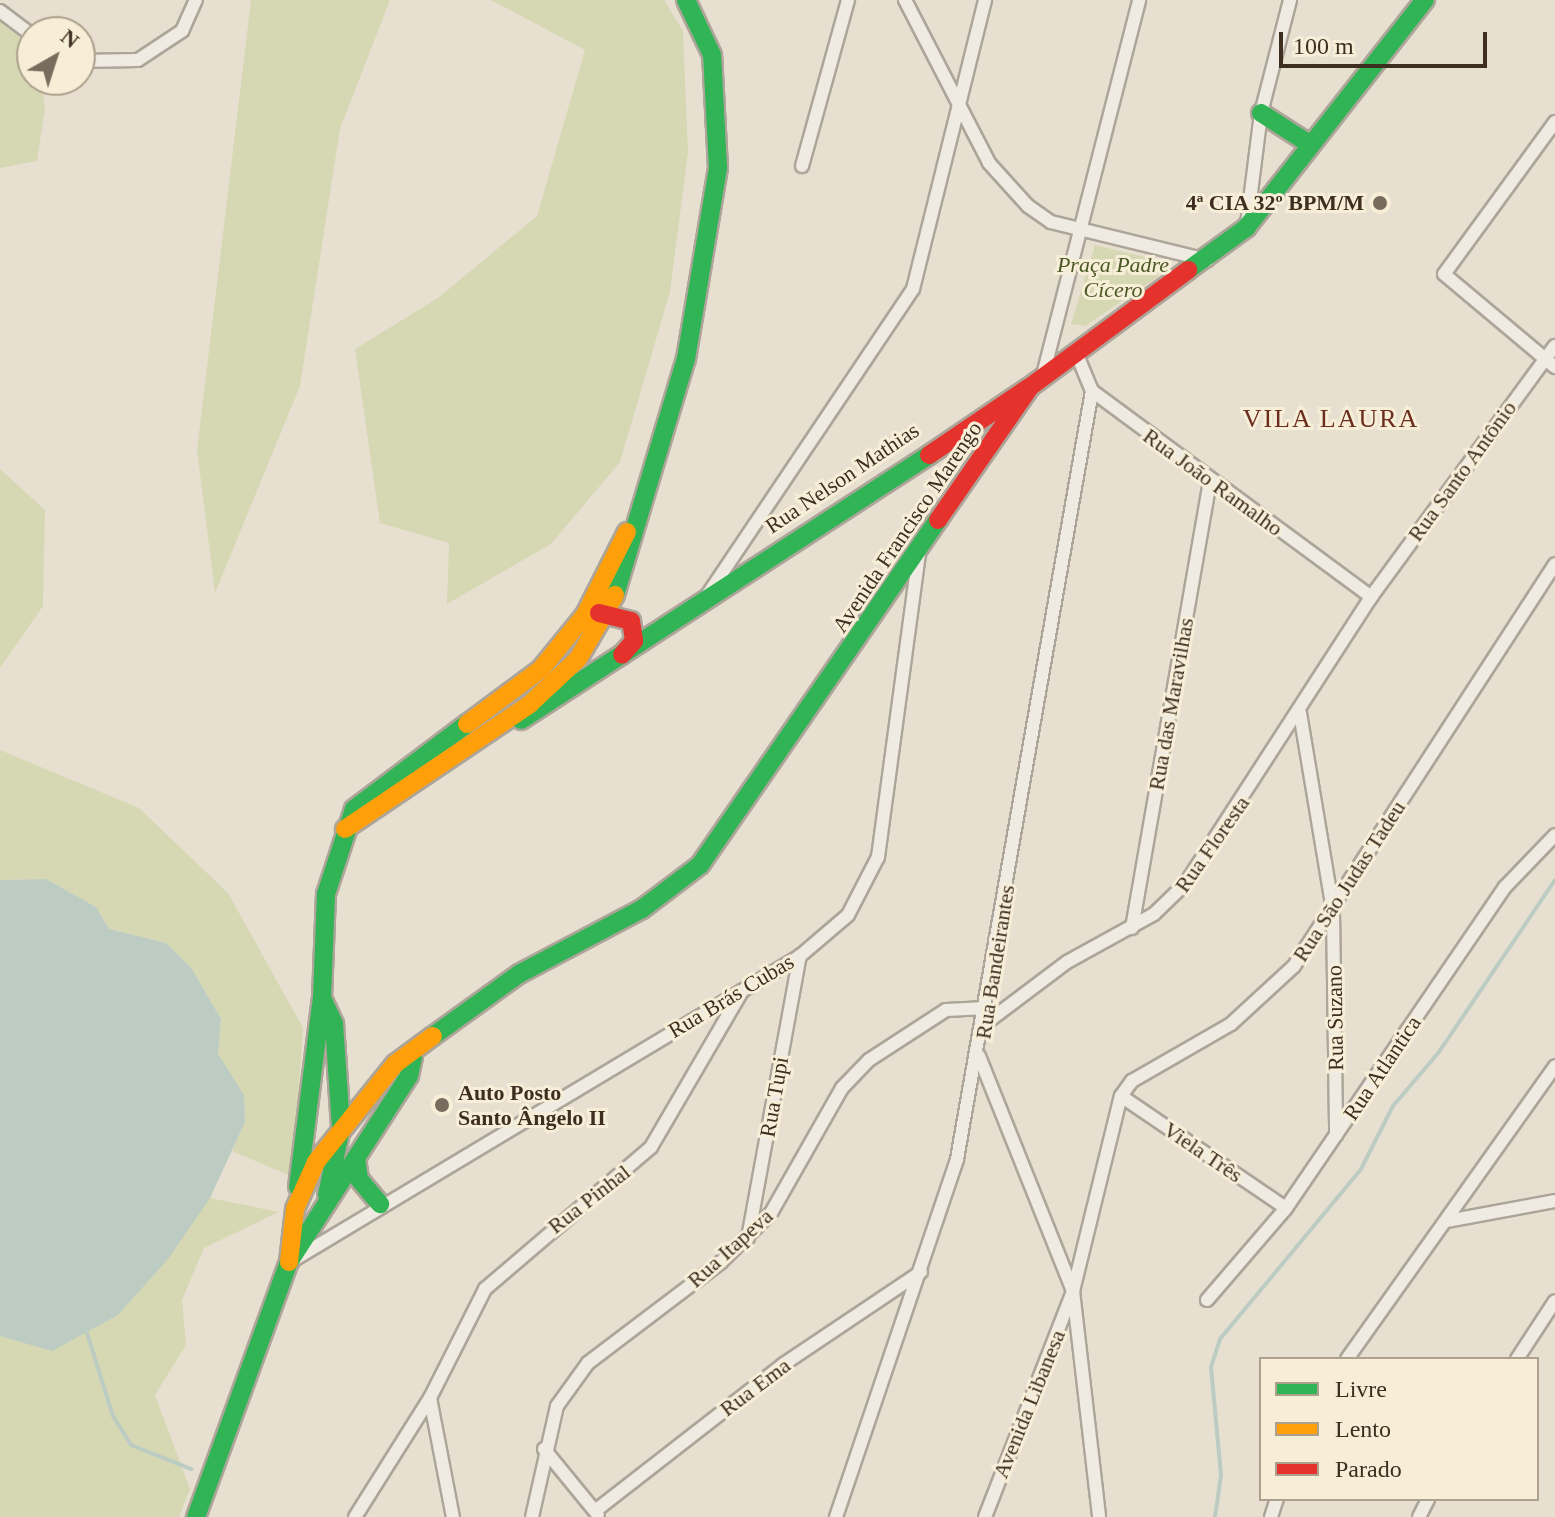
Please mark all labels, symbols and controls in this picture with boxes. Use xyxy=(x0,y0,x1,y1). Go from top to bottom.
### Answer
north arrow xyxy=(16,16,96,96)
scale bar xyxy=(1283,16,1491,66)
text: N xyxy=(56,24,84,53)
text: 100 m xyxy=(1293,33,1354,59)
place label: 4ª CIA 32º BPM/M xyxy=(1185,190,1364,216)
marker: 4ª CIA 32º BPM/M xyxy=(1371,194,1389,212)
park label: Praça Padre Cícero xyxy=(1057,251,1169,302)
street label: Rua Santo Antônio xyxy=(1402,395,1522,547)
district label: VILA LAURA xyxy=(1242,403,1420,435)
street label: Avenida Francisco Marengo xyxy=(826,416,988,638)
street label: Rua Nelson Mathias xyxy=(760,417,924,539)
street label: Rua João Ramalho xyxy=(1138,422,1288,542)
street label: Rua das Maravilhas xyxy=(1143,616,1199,792)
street label: Rua Floresta xyxy=(1169,791,1255,897)
street label: Rua São Judas Tadeu xyxy=(1287,795,1411,967)
street label: Rua Bandeirantes xyxy=(970,883,1020,1041)
street label: Rua Brás Cubas xyxy=(663,948,799,1044)
street label: Rua Suzano xyxy=(1321,965,1349,1071)
street label: Rua Atlantica xyxy=(1337,1010,1427,1126)
street label: Rua Tupi xyxy=(754,1054,794,1140)
place label: Auto Posto Santo Ângelo II xyxy=(458,1079,606,1130)
marker: Auto Posto Santo Ângelo II xyxy=(433,1096,451,1114)
street label: Viela Três xyxy=(1158,1116,1248,1188)
street label: Rua Pinhal xyxy=(543,1159,635,1239)
street label: Rua Itapeva xyxy=(682,1203,778,1293)
street label: Avenida Libanesa xyxy=(987,1326,1071,1482)
street label: Rua Ema xyxy=(715,1352,795,1422)
legend xyxy=(1259,1357,1539,1501)
text: Livre xyxy=(1335,1376,1387,1402)
text: Lento xyxy=(1335,1416,1391,1442)
text: Parado xyxy=(1335,1456,1402,1482)

